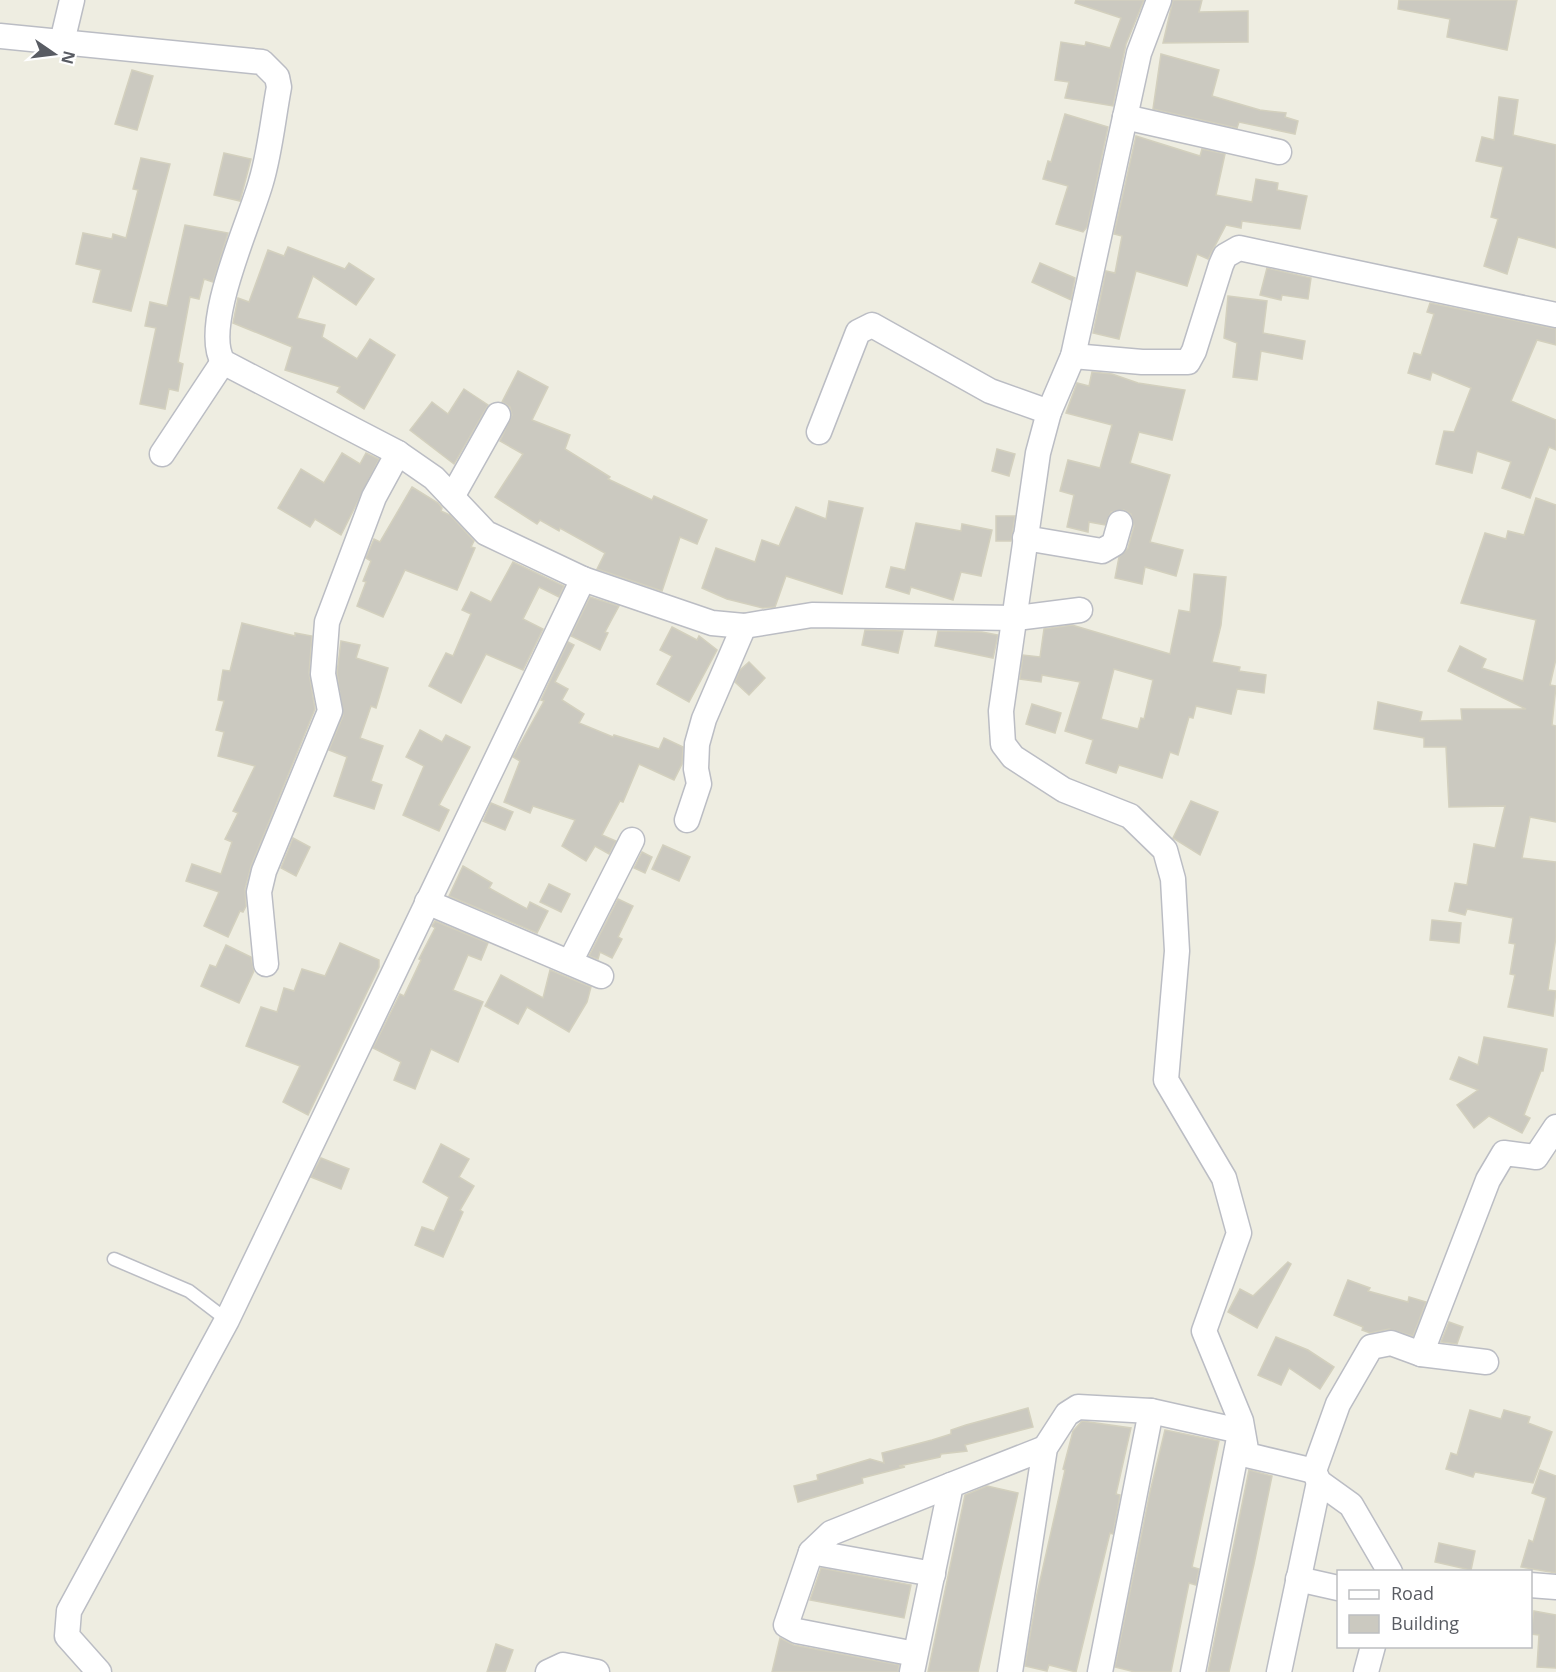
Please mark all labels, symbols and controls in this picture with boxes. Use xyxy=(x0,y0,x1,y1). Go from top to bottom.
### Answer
north arrow xyxy=(24,24,84,84)
text: N xyxy=(56,49,81,67)
legend xyxy=(1337,1570,1532,1648)
text: Road xyxy=(1391,1581,1434,1605)
text: Building xyxy=(1391,1611,1459,1635)

